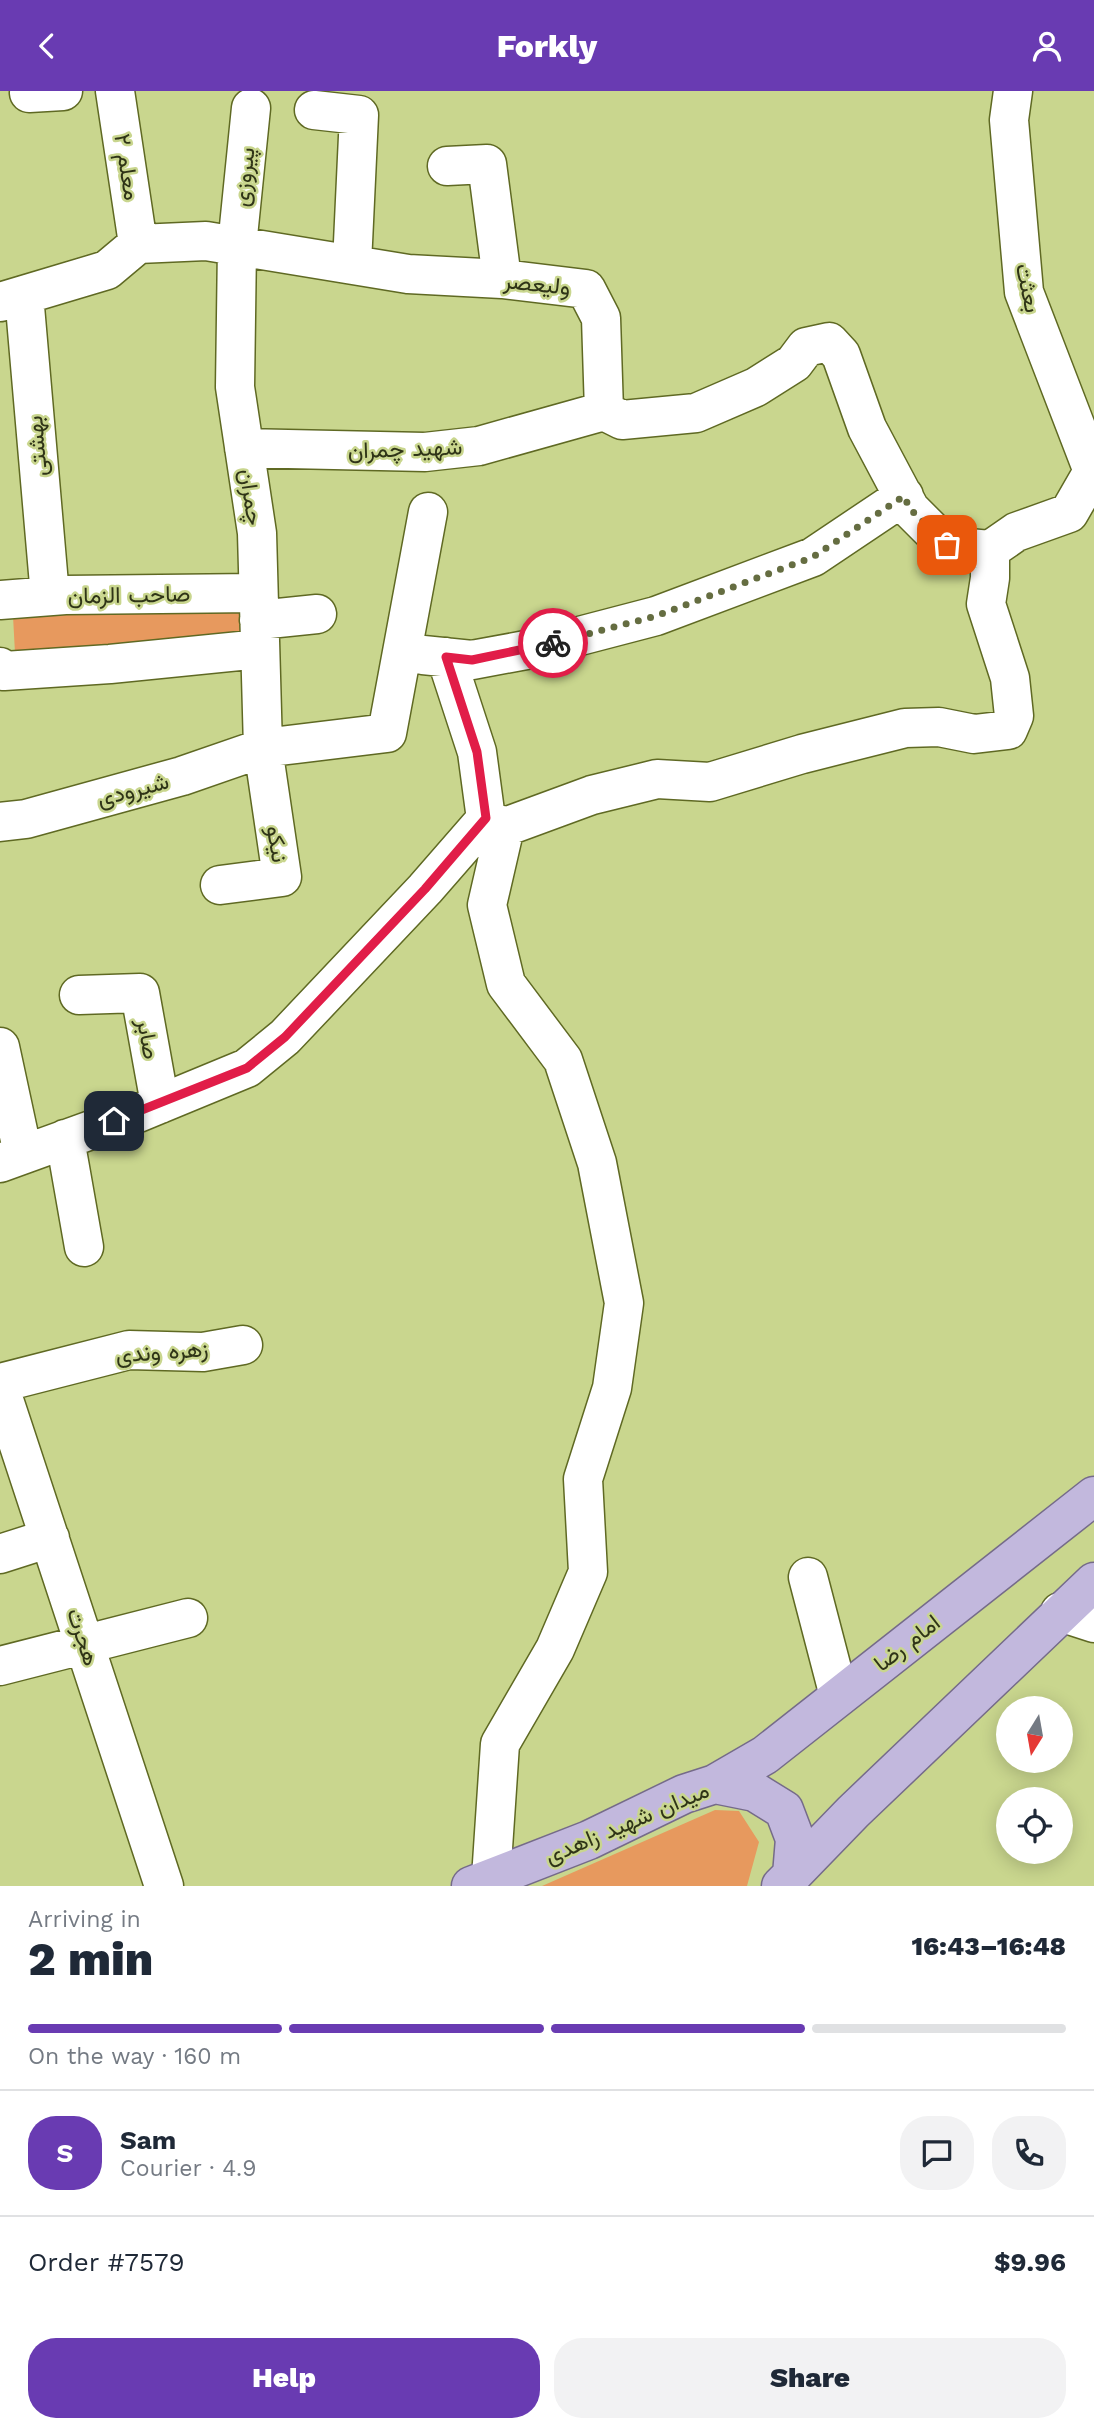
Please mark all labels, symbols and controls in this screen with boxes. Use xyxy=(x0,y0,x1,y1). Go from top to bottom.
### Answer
icon: back xyxy=(28,27,66,65)
text: Forkly xyxy=(497,27,597,65)
icon: person xyxy=(1028,27,1066,65)
street label: معلم ۲ xyxy=(107,132,146,202)
street label: پیروزی xyxy=(227,146,263,208)
street label: بعثت xyxy=(1010,261,1046,315)
street label: ولیعصر xyxy=(501,267,572,302)
street label: بهشتی xyxy=(21,414,54,477)
street label: شهید چمران xyxy=(347,434,463,466)
street label: چمران xyxy=(232,467,268,527)
pin xyxy=(917,515,977,575)
icon: bag xyxy=(928,526,966,564)
street label: صاحب الزمان xyxy=(67,580,191,611)
courier xyxy=(518,608,588,678)
icon: bike xyxy=(534,624,572,662)
street label: شیرودی xyxy=(94,767,172,813)
street label: نیکو xyxy=(260,824,293,864)
street label: صابر xyxy=(130,1016,165,1062)
pin xyxy=(84,1091,144,1151)
icon: home xyxy=(95,1102,133,1140)
street label: زهره وندی xyxy=(115,1335,209,1370)
street label: هجرت xyxy=(60,1605,105,1669)
street label: امام رضا xyxy=(869,1609,946,1678)
north arrow xyxy=(996,1696,1073,1773)
map controls xyxy=(996,1696,1073,1864)
street label: میدان شهید زاهدی xyxy=(541,1776,714,1871)
button: locate xyxy=(996,1787,1073,1864)
text: Arriving in xyxy=(28,1906,141,1933)
text: 16:43–16:48 xyxy=(911,1931,1066,1961)
text: 2 min xyxy=(28,1932,153,1986)
text: On the way · 160 m xyxy=(28,2043,241,2070)
button: chat xyxy=(900,2116,974,2190)
button: phone xyxy=(992,2116,1066,2190)
text: Sam xyxy=(120,2125,176,2155)
text: S xyxy=(57,2138,73,2168)
text: Courier · 4.9 xyxy=(120,2155,256,2182)
text: Order #7579 xyxy=(28,2247,185,2277)
text: $9.96 xyxy=(994,2247,1066,2277)
button: Help xyxy=(28,2338,540,2418)
button: Share xyxy=(554,2338,1066,2418)

